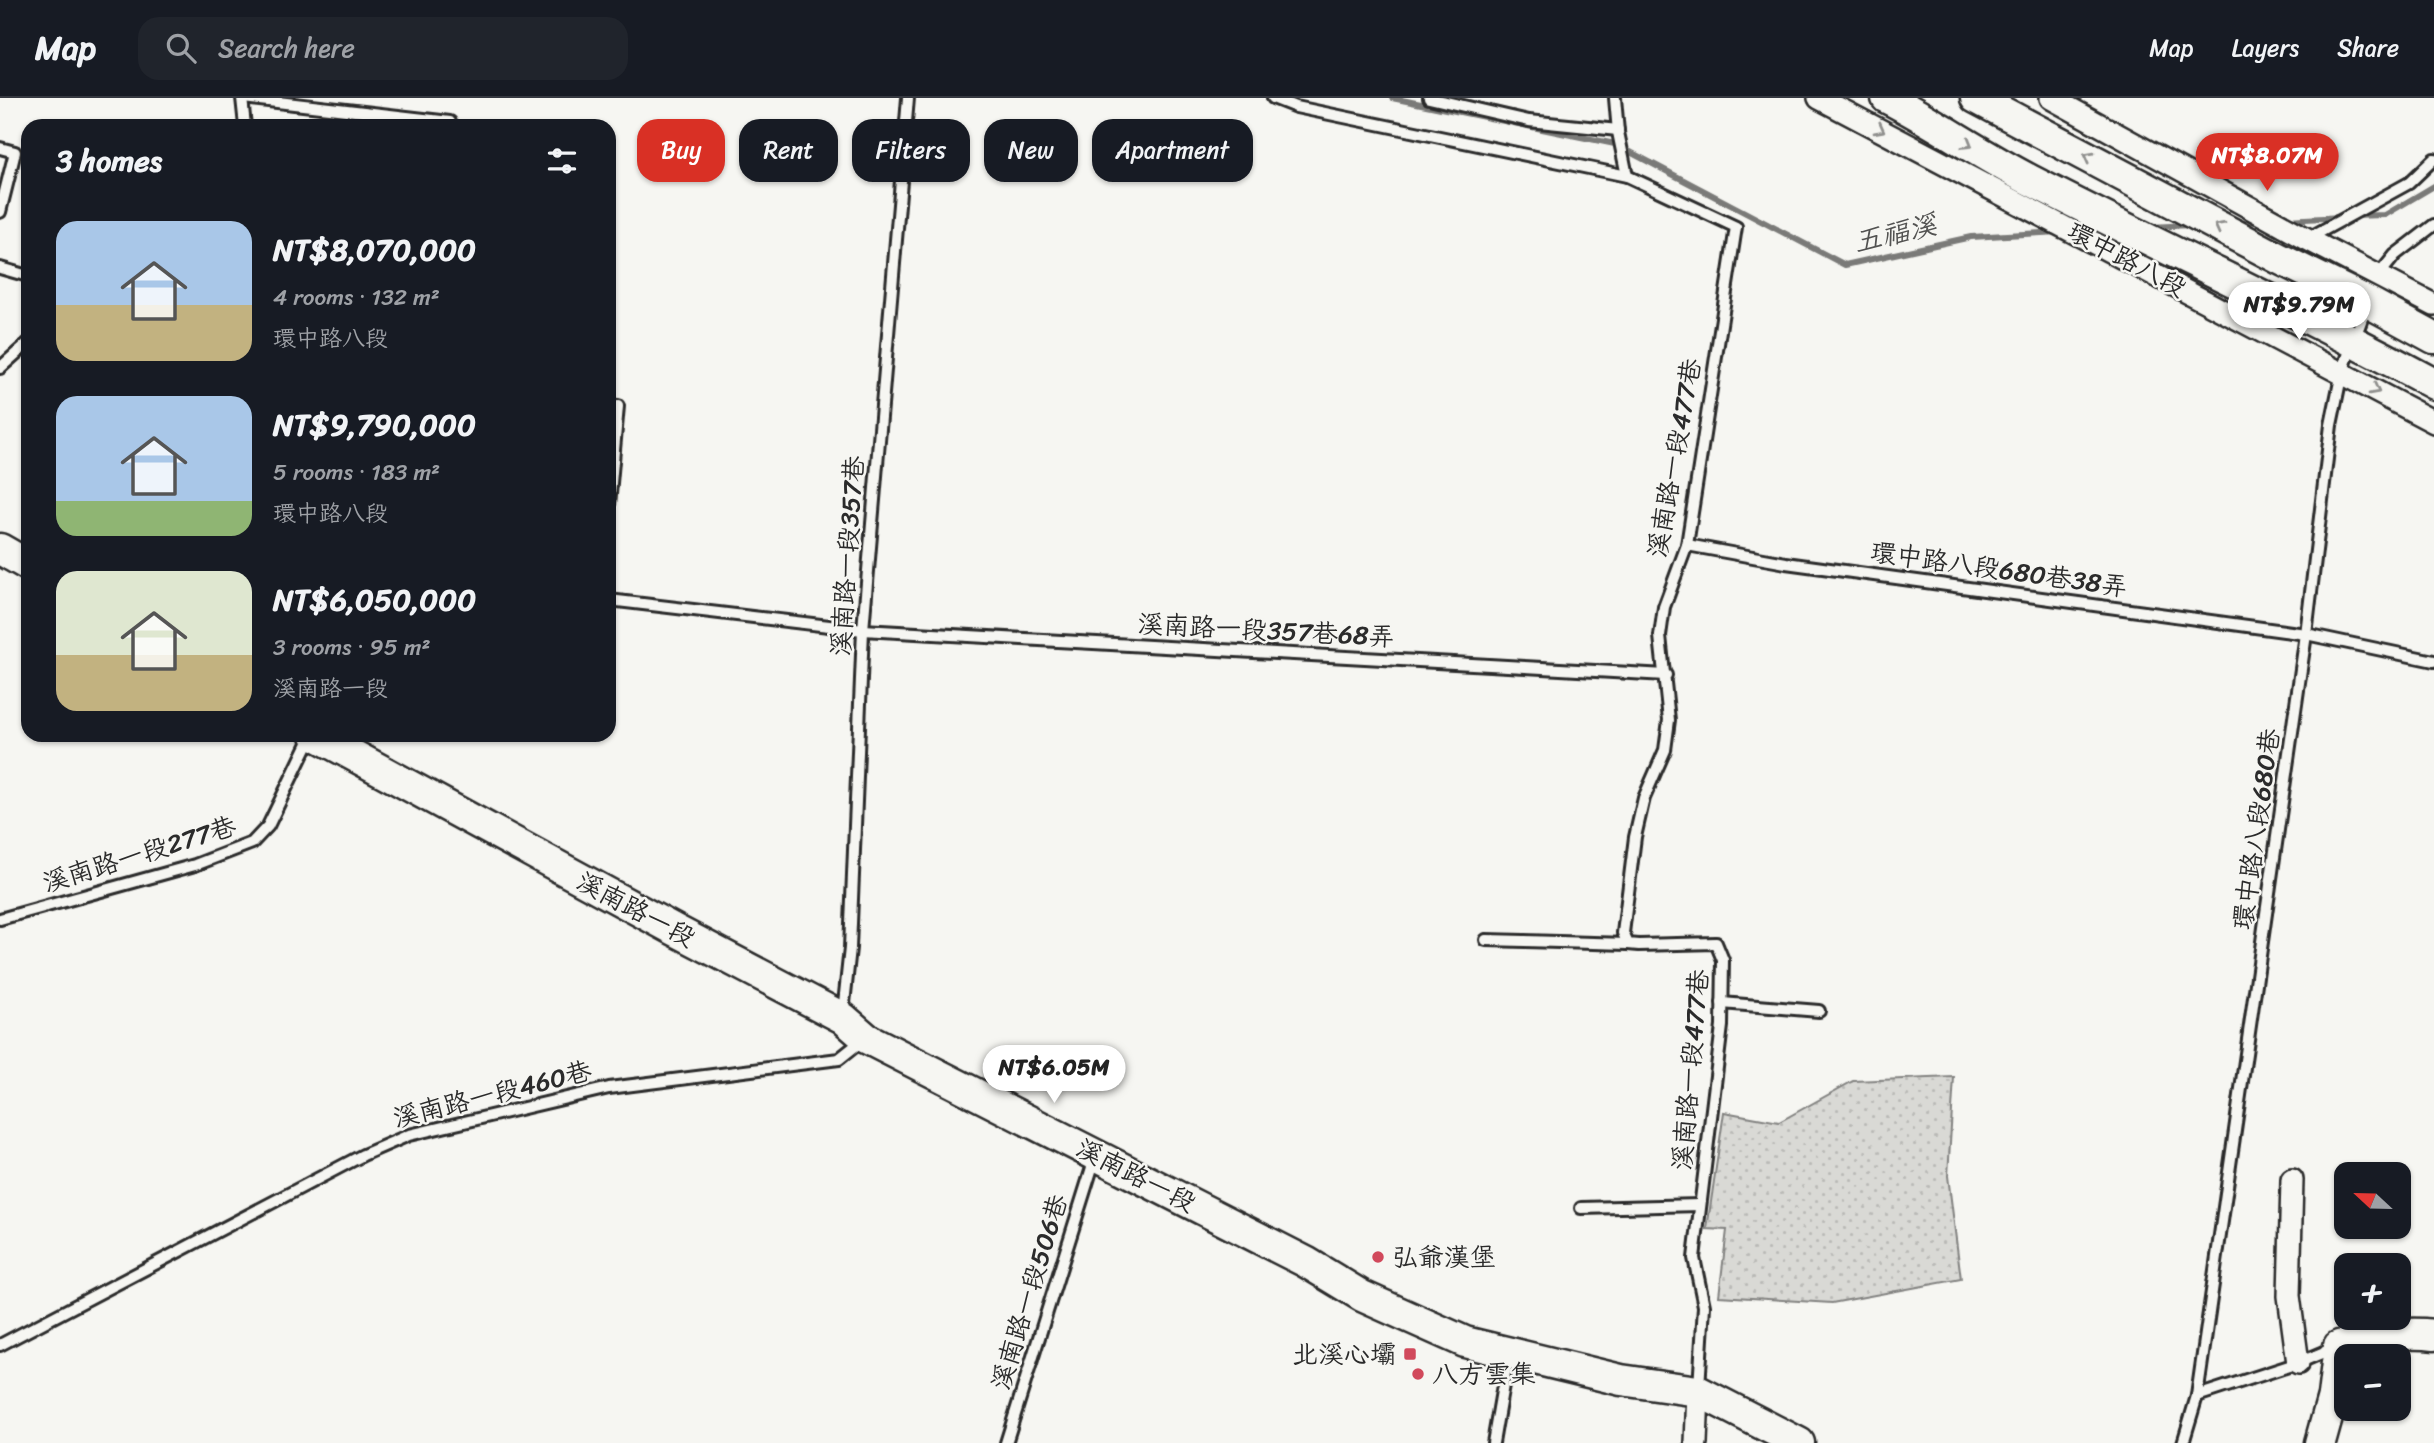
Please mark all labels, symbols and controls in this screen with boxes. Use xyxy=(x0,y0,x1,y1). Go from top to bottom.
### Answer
search box xyxy=(138,17,628,80)
text: Map xyxy=(35,19,96,77)
text: Search here xyxy=(218,25,355,71)
text: Map xyxy=(2149,27,2194,69)
text: Layers xyxy=(2232,27,2299,69)
text: Share xyxy=(2337,27,2399,69)
icon: search xyxy=(162,29,200,67)
chip: Buy xyxy=(637,119,725,182)
chip: Rent xyxy=(739,119,838,182)
chip: Filters xyxy=(852,119,970,182)
chip: New xyxy=(984,119,1078,182)
chip: Apartment xyxy=(1092,119,1253,182)
one-way arrow xyxy=(1873,121,1885,135)
text: 3 homes xyxy=(56,134,162,188)
pin: NT$8.07M xyxy=(2195,134,2339,193)
one-way arrow xyxy=(1960,135,1973,148)
text: NT$8.07M xyxy=(2212,135,2322,176)
icon: filters xyxy=(543,142,581,180)
one-way arrow xyxy=(2083,152,2095,165)
water label: 五福溪 xyxy=(1849,199,1943,266)
street label: 環中路八段 xyxy=(2059,208,2195,310)
one-way arrow xyxy=(2214,221,2227,235)
text: NT$8,070,000 xyxy=(273,223,476,277)
icon: home xyxy=(112,249,196,333)
text: 4 rooms · 132 m² xyxy=(273,277,440,318)
pin: NT$9.79M xyxy=(2227,282,2371,342)
text: NT$9.79M xyxy=(2244,284,2354,325)
text: 環中路八段 xyxy=(273,318,388,359)
street label: 溪南路一段477巷 xyxy=(1634,355,1714,561)
one-way arrow xyxy=(2368,382,2380,395)
text: NT$9,790,000 xyxy=(273,398,476,452)
icon: home xyxy=(112,424,196,508)
text: 5 rooms · 183 m² xyxy=(273,452,440,493)
street label: 溪南路一段357巷 xyxy=(817,454,877,658)
text: 環中路八段 xyxy=(273,493,388,534)
street label: 環中路八段680巷38弄 xyxy=(1868,528,2130,610)
text: NT$6,050,000 xyxy=(273,573,476,627)
icon: home xyxy=(112,599,196,683)
street label: 溪南路一段357巷68弄 xyxy=(1136,600,1396,660)
text: 3 rooms · 95 m² xyxy=(273,627,430,668)
text: 溪南路一段 xyxy=(273,668,388,709)
street label: 環中路八段680巷 xyxy=(2219,725,2293,933)
street label: 溪南路一段277巷 xyxy=(36,803,242,905)
street label: 溪南路一段 xyxy=(568,858,704,960)
street label: 溪南路一段477巷 xyxy=(1658,967,1722,1173)
pin: NT$6.05M xyxy=(982,1046,1126,1105)
street label: 溪南路一段460巷 xyxy=(388,1047,596,1141)
text: NT$6.05M xyxy=(999,1047,1109,1088)
street label: 溪南路一段 xyxy=(1068,1125,1204,1225)
north arrow xyxy=(2334,1162,2412,1239)
map controls xyxy=(2334,1162,2411,1421)
street label: 溪南路一段506巷 xyxy=(977,1188,1081,1396)
place label: 弘爺漢堡 xyxy=(1392,1234,1496,1280)
marker: 弘爺漢堡 xyxy=(1370,1249,1386,1265)
button: + xyxy=(2334,1253,2411,1330)
place label: 北溪心壩 xyxy=(1292,1331,1396,1377)
button: − xyxy=(2334,1344,2411,1421)
marker: 北溪心壩 xyxy=(1402,1346,1418,1362)
place label: 八方雲集 xyxy=(1432,1351,1536,1397)
marker: 八方雲集 xyxy=(1410,1366,1426,1382)

